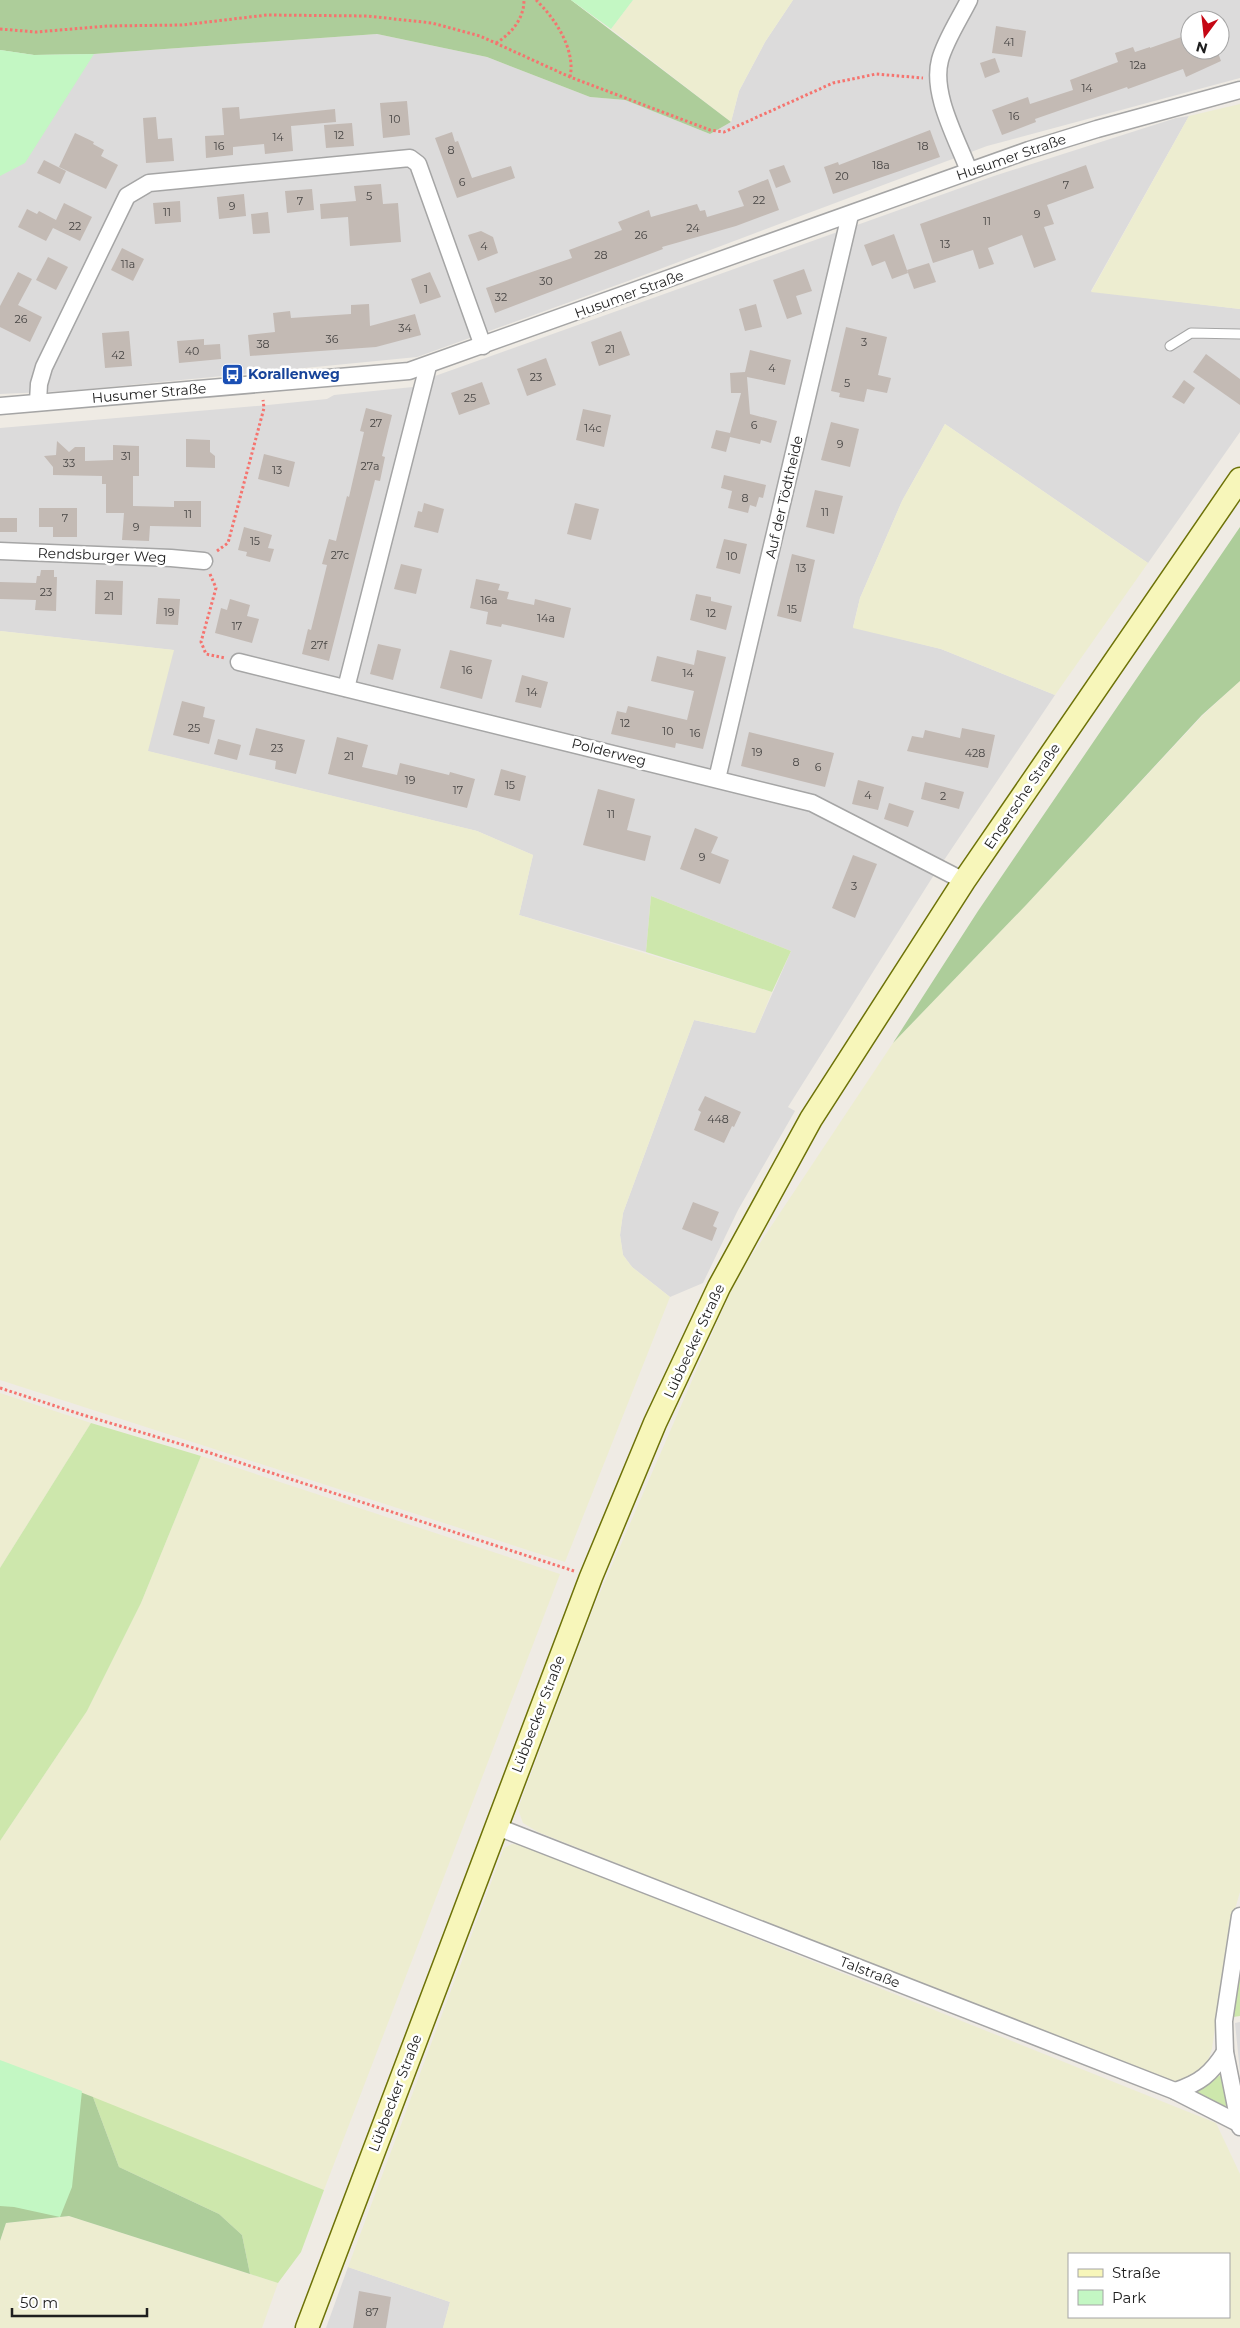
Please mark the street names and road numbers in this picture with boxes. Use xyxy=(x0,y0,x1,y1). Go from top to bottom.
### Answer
street label: Husumer Straße xyxy=(954,130,1068,184)
street label: Husumer Straße xyxy=(572,266,686,322)
street label: Husumer Straße xyxy=(91,379,207,407)
street label: Auf der Tödtheide xyxy=(761,434,807,560)
street label: Rendsburger Weg xyxy=(37,544,167,566)
street label: Polderweg xyxy=(570,734,648,770)
street label: Engersche Straße xyxy=(980,740,1064,852)
street label: Lübbecker Straße xyxy=(660,1281,728,1401)
street label: Lübbecker Straße xyxy=(507,1653,569,1775)
street label: Talstraße xyxy=(837,1952,903,1992)
street label: Lübbecker Straße xyxy=(364,2032,426,2154)

